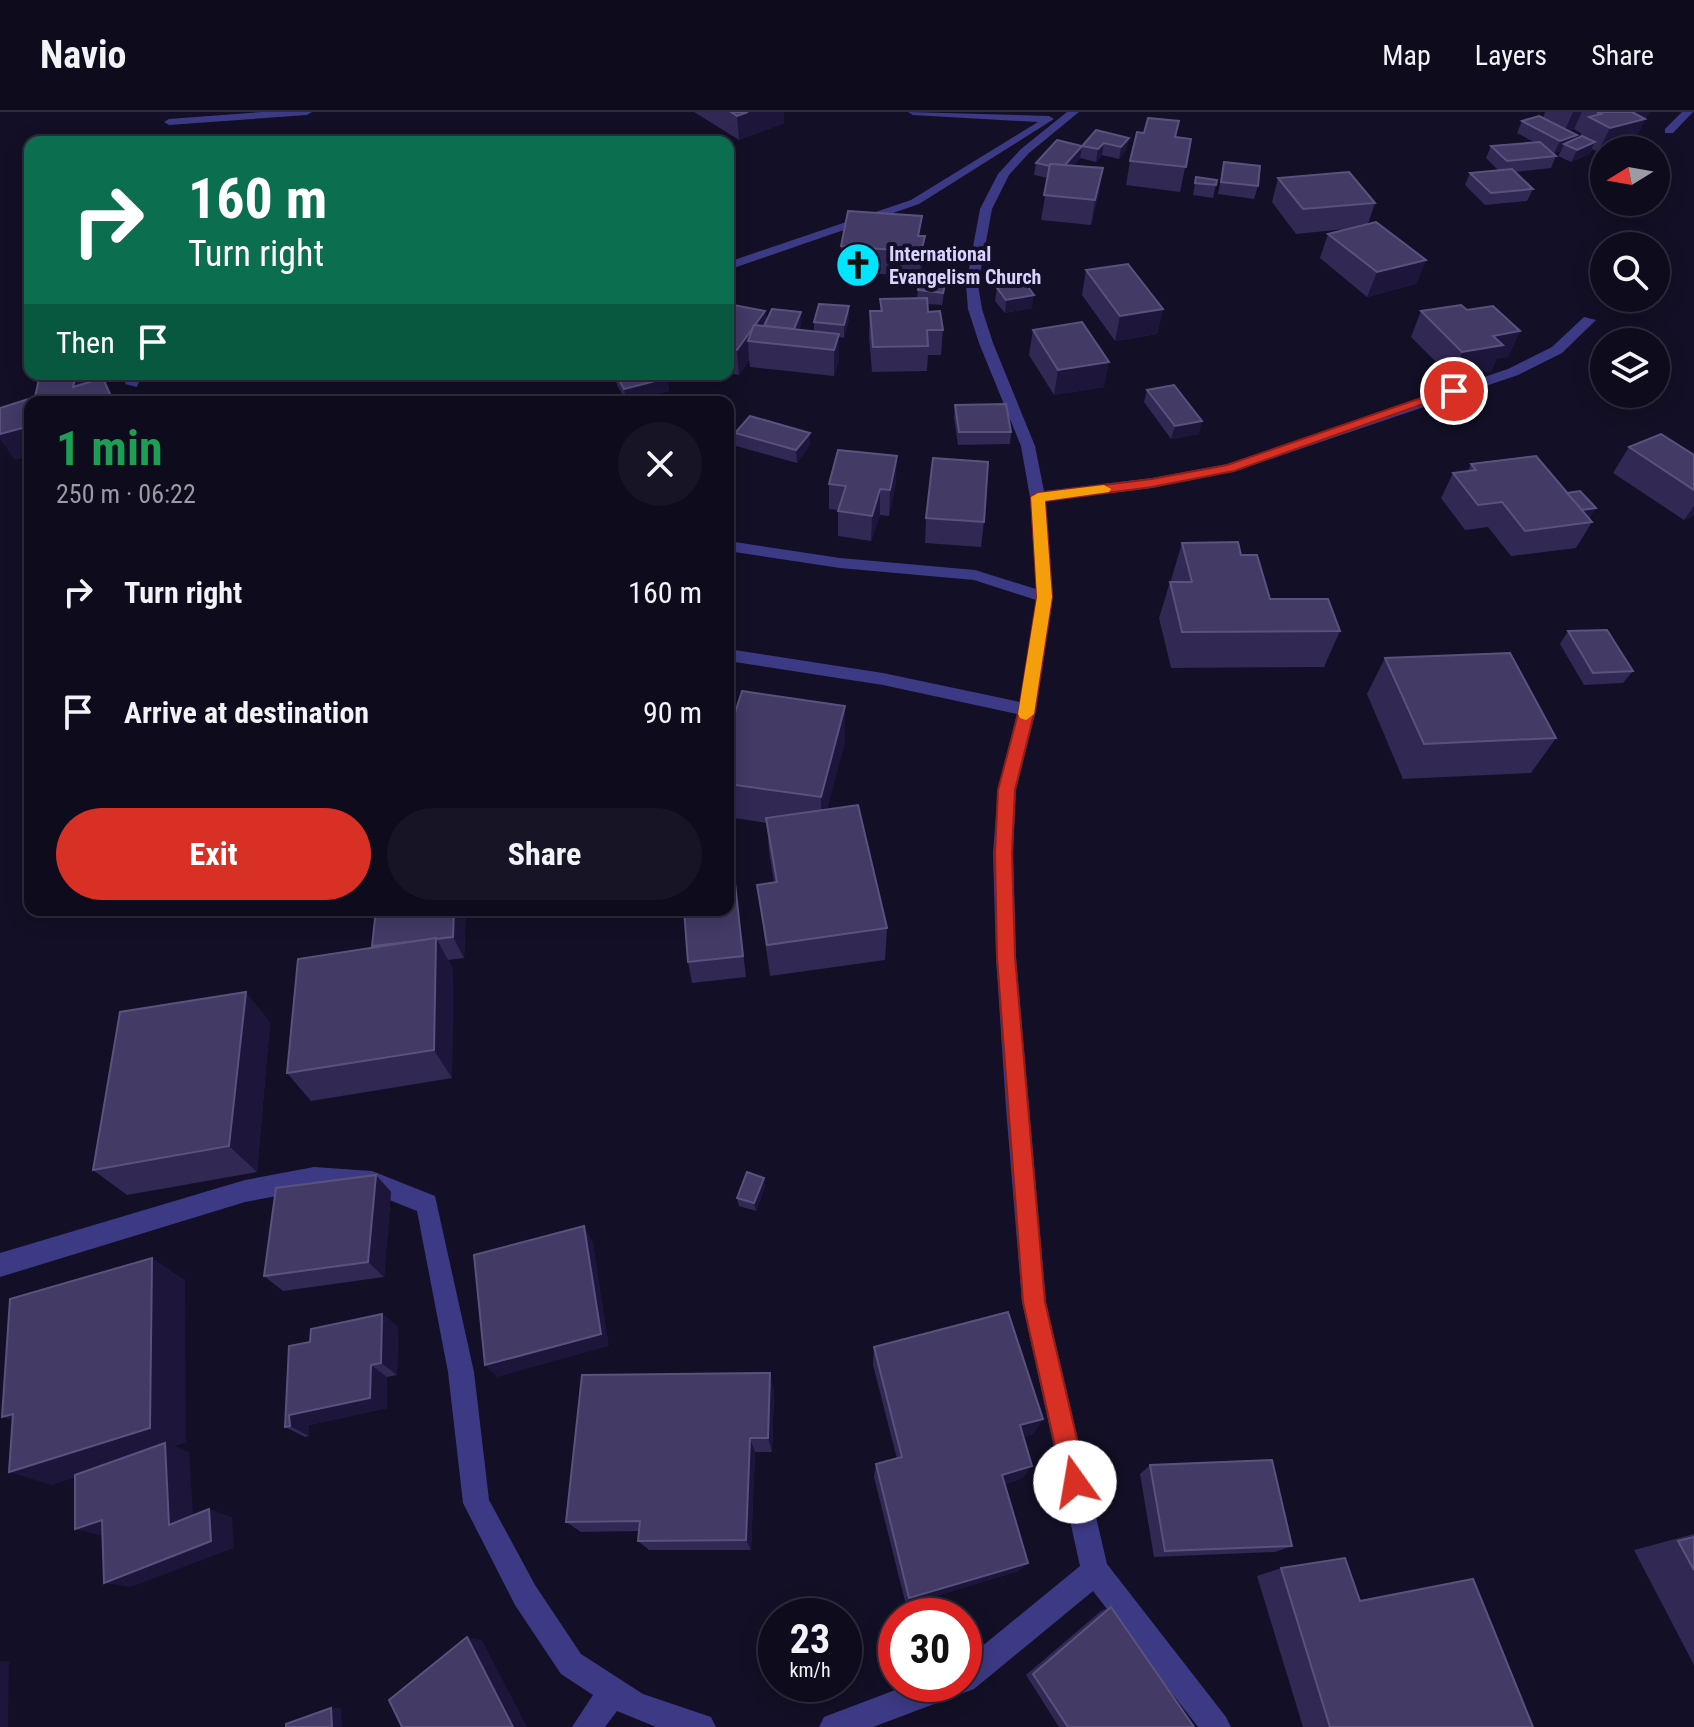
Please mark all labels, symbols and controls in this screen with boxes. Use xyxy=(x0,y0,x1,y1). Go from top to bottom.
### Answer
text: Navio xyxy=(40,33,126,77)
text: Map xyxy=(1382,39,1431,72)
text: Layers xyxy=(1475,39,1547,72)
text: Share xyxy=(1591,39,1654,72)
north arrow xyxy=(1590,136,1670,216)
map controls xyxy=(1590,136,1670,408)
text: 160 m xyxy=(188,166,327,232)
icon: right xyxy=(56,168,160,272)
button: search xyxy=(1590,232,1670,312)
text: Turn right xyxy=(188,233,324,275)
church icon: International Evangelism Church xyxy=(834,241,882,289)
place label: International Evangelism Church xyxy=(889,242,1041,289)
icon: arrive xyxy=(131,320,175,364)
text: Then xyxy=(56,325,115,360)
button: layers xyxy=(1590,328,1670,408)
pin xyxy=(1420,357,1488,425)
icon: arrive xyxy=(1432,369,1476,413)
text: 1 min xyxy=(56,420,163,477)
button: close xyxy=(618,422,702,506)
text: 250 m · 06:22 xyxy=(56,479,196,509)
icon: right xyxy=(56,570,100,614)
text: Turn right xyxy=(124,575,242,610)
text: 160 m xyxy=(628,575,702,610)
icon: arrive xyxy=(56,690,100,734)
text: Arrive at destination xyxy=(124,695,369,730)
text: 90 m xyxy=(643,695,702,730)
button: Exit xyxy=(56,808,371,900)
button: Share xyxy=(387,808,702,900)
position arrow xyxy=(1033,1440,1117,1524)
speed limit sign: 30 xyxy=(878,1598,982,1702)
text: 23 xyxy=(790,1616,830,1663)
text: km/h xyxy=(789,1658,831,1682)

